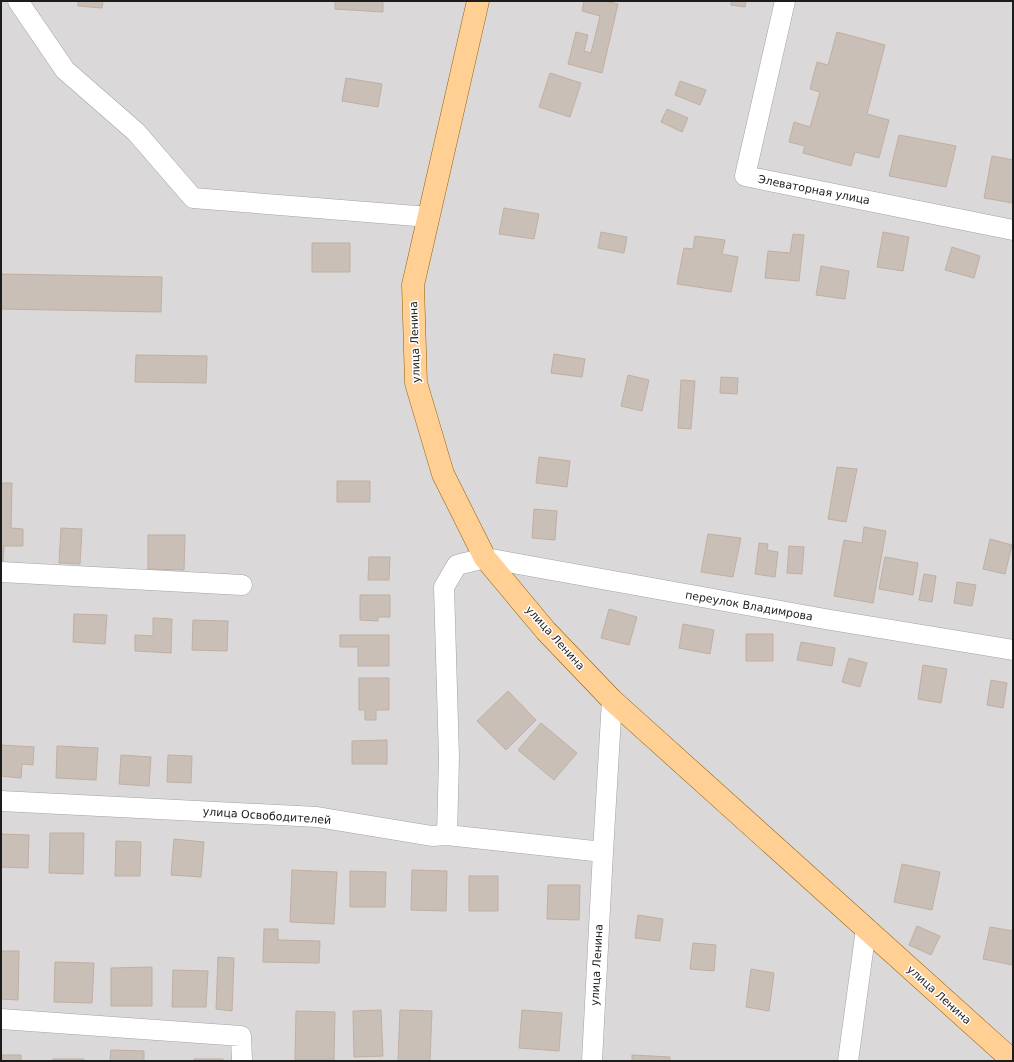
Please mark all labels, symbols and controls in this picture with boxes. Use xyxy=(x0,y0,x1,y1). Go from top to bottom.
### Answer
street label: Элеваторная улица xyxy=(757,173,871,207)
street label: улица Ленина xyxy=(407,301,423,383)
street label: переулок Владимрова xyxy=(684,588,814,624)
street label: улица Ленина xyxy=(523,603,587,673)
street label: улица Освободителей xyxy=(202,805,332,827)
street label: улица Ленина xyxy=(588,924,606,1006)
street label: улица Ленина xyxy=(904,963,974,1027)

